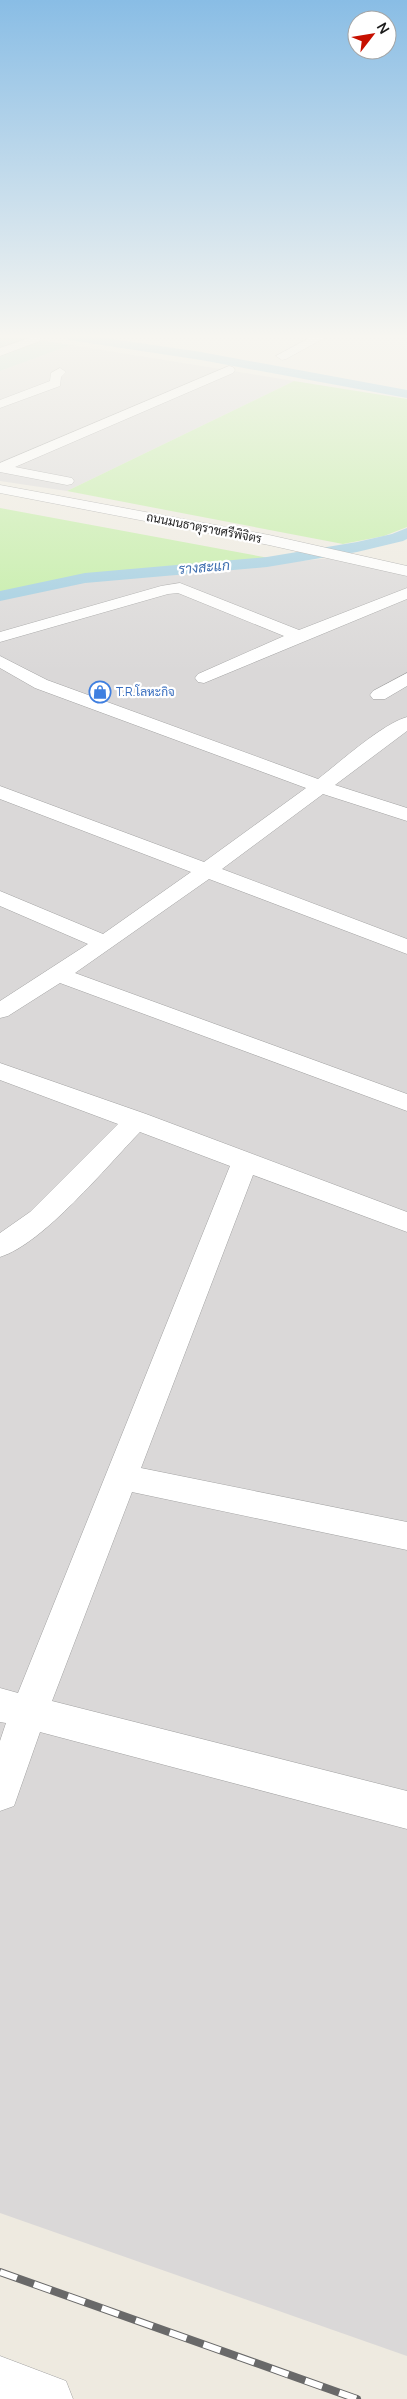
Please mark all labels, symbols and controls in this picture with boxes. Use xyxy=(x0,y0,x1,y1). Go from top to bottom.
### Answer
north arrow xyxy=(347,10,397,60)
text: N xyxy=(373,19,394,37)
street label: ถนนมนธาตุราชศรีพิจิตร xyxy=(145,508,263,548)
water label: รางสะแก xyxy=(177,555,231,578)
shop icon: T.R.โลหะกิจ xyxy=(88,680,112,704)
place label: T.R.โลหะกิจ xyxy=(116,683,175,700)

